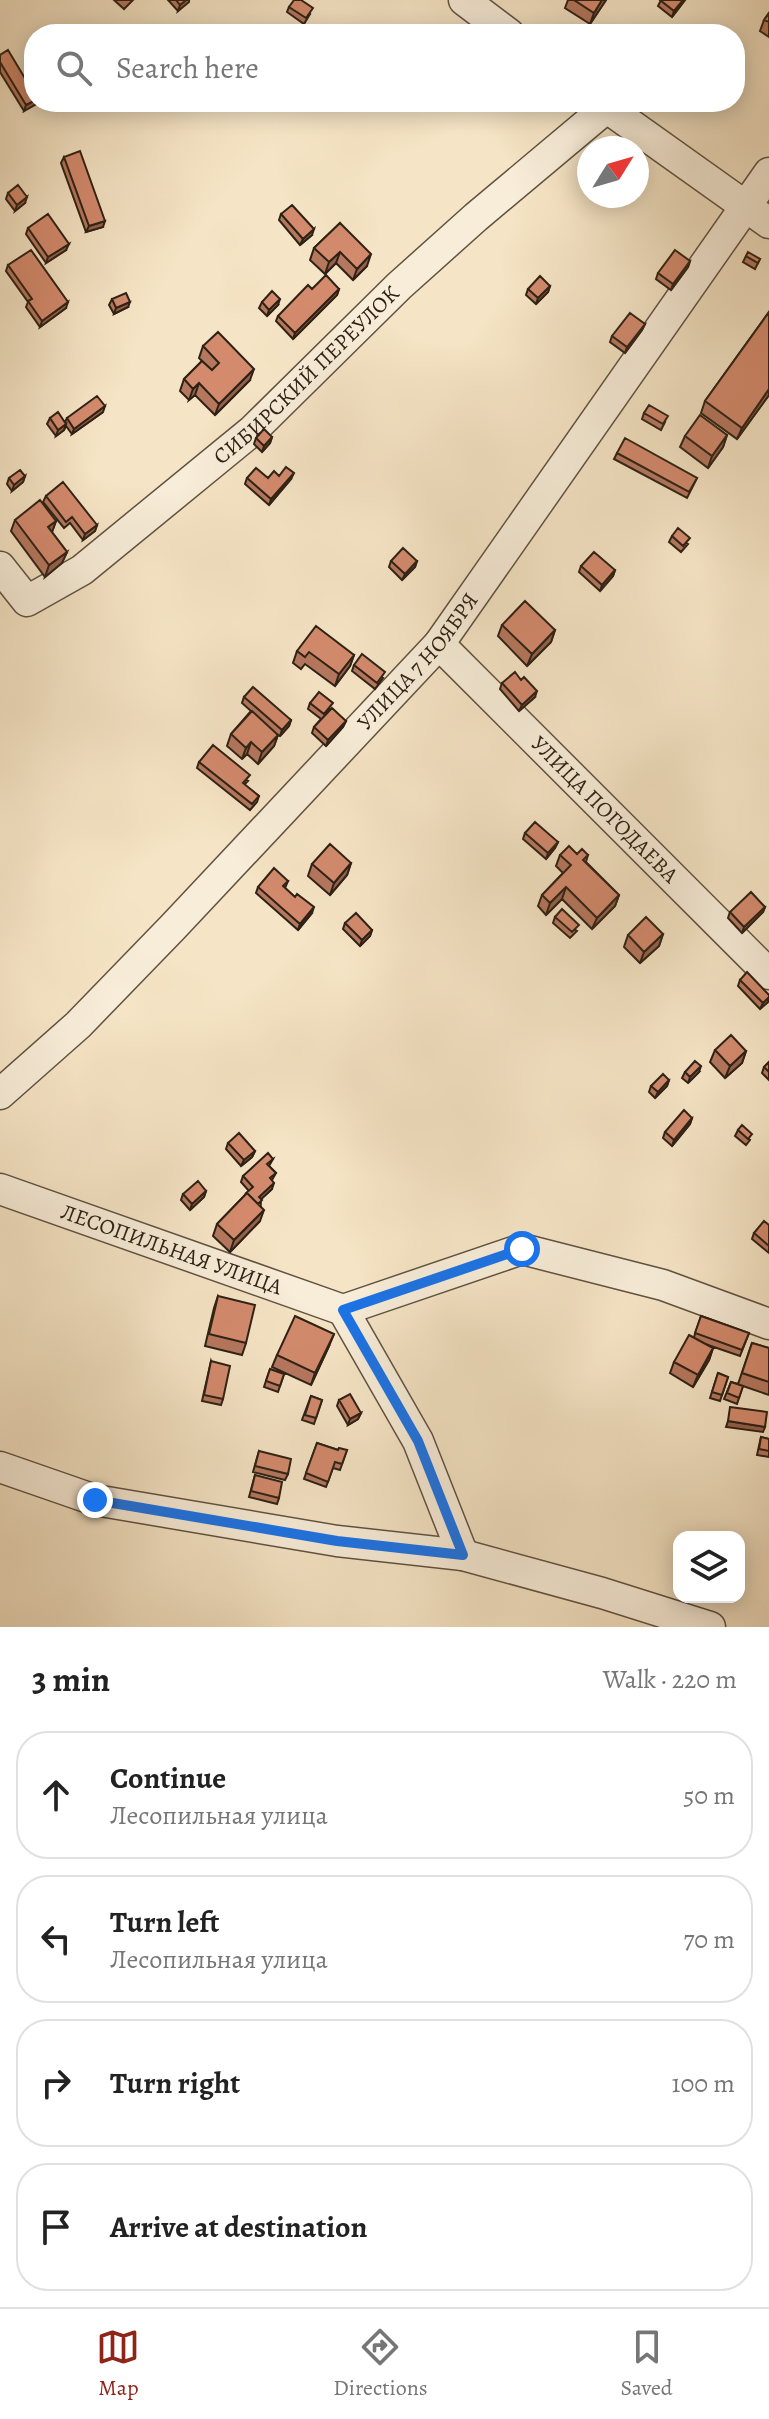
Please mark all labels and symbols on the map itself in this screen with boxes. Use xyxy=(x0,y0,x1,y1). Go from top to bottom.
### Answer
north arrow xyxy=(577,136,649,208)
street label: СИБИРСКИЙ ПЕРЕУЛОК xyxy=(207,279,406,471)
street label: УЛИЦА 7 НОЯБРЯ xyxy=(350,587,485,737)
street label: УЛИЦА ПОГОДАЕВА xyxy=(524,729,686,891)
street label: ЛЕСОПИЛЬНАЯ УЛИЦА xyxy=(57,1197,287,1303)
route start xyxy=(504,1231,540,1267)
route end xyxy=(77,1482,113,1518)

